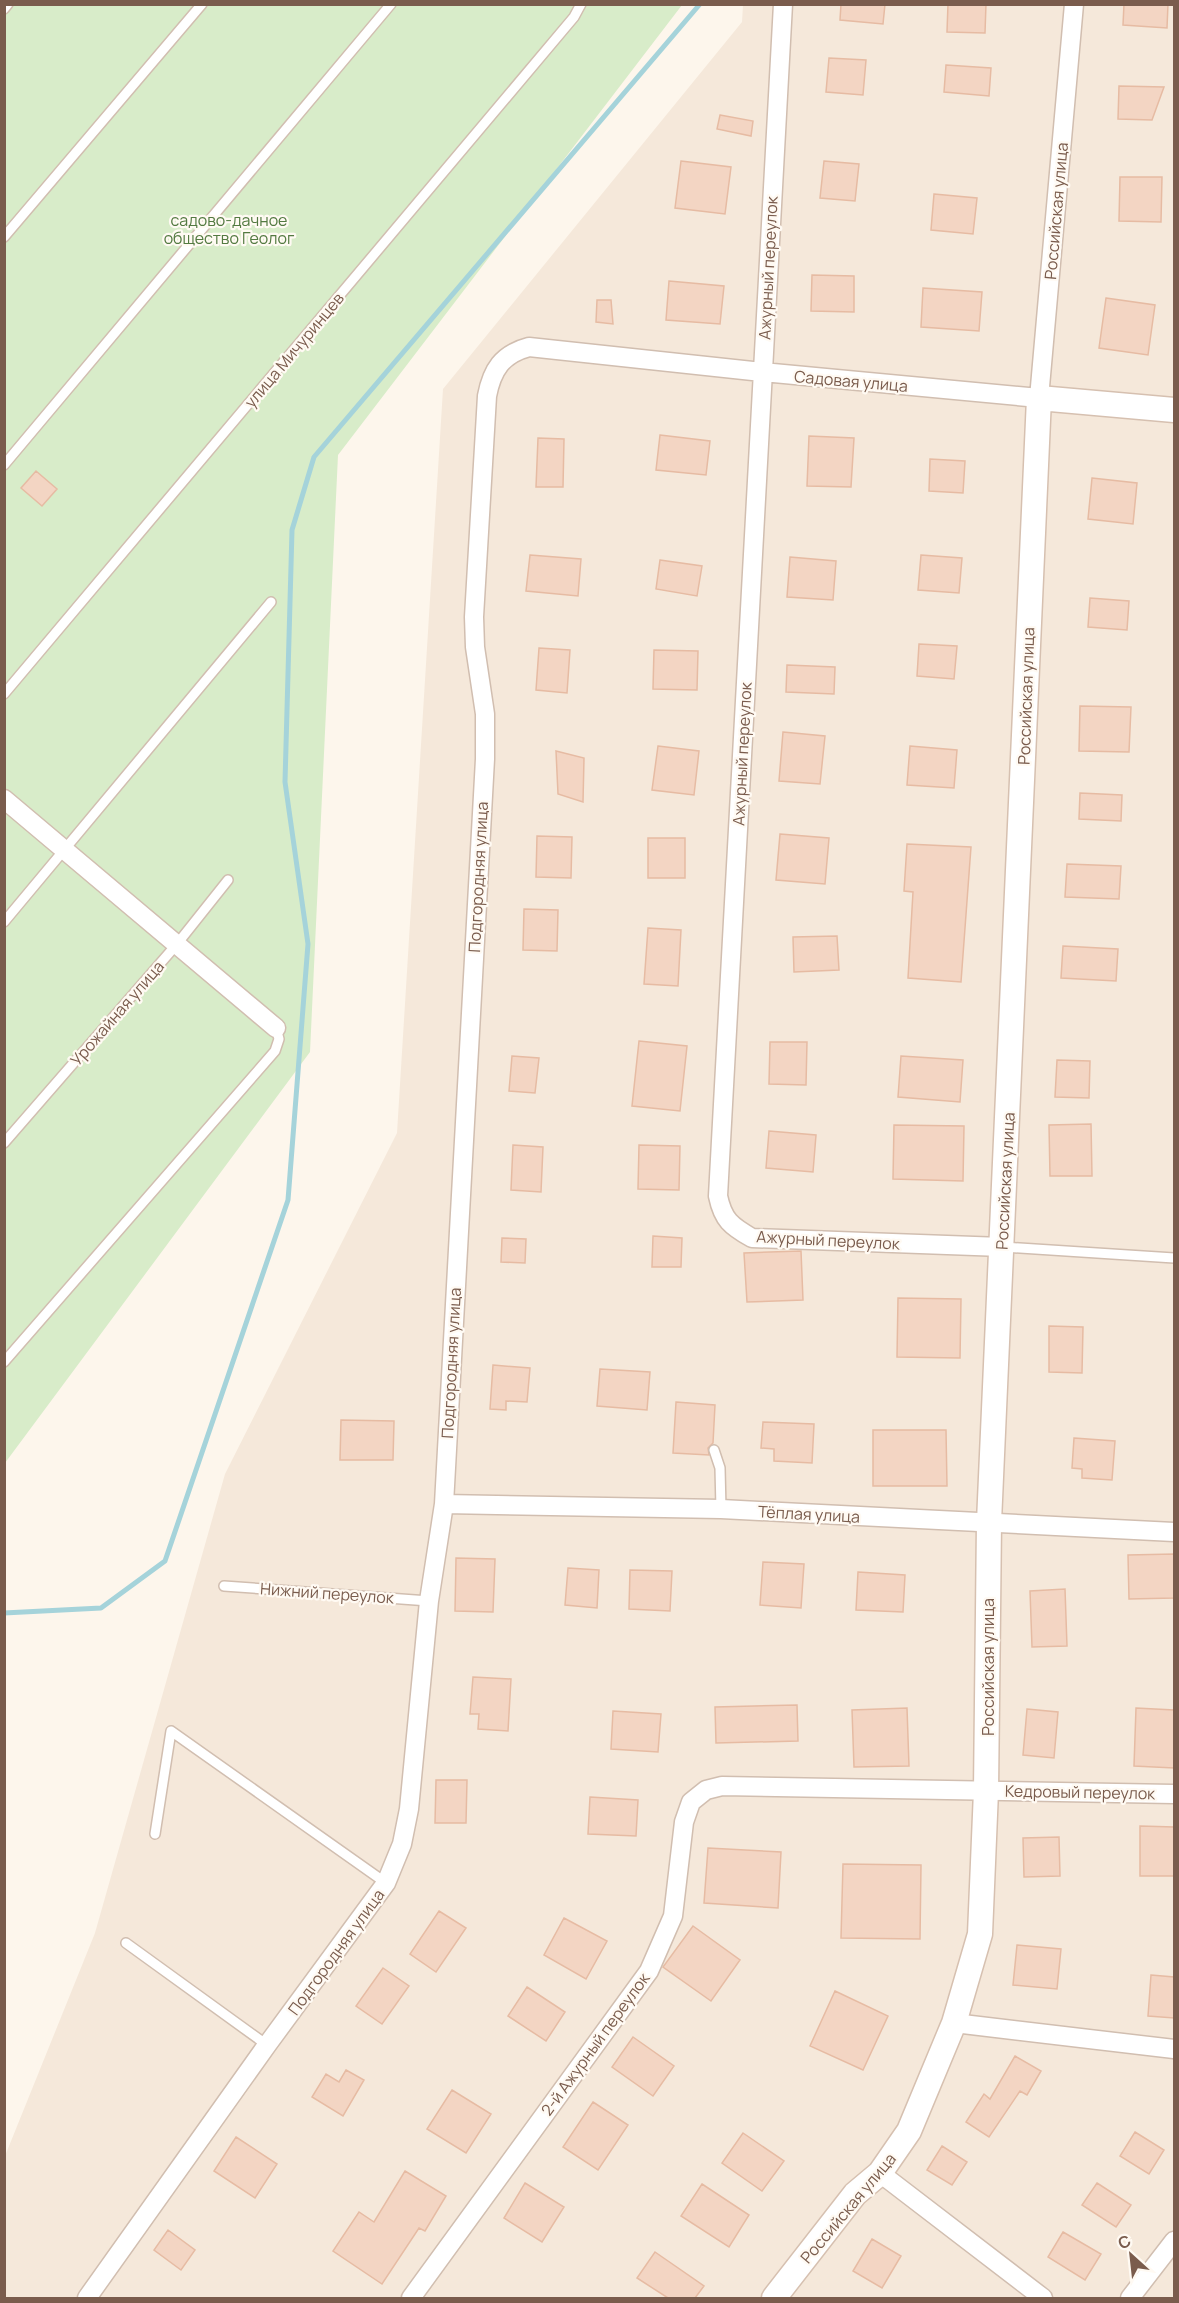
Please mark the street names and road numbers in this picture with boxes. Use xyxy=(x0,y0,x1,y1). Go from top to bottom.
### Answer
street label: Российская улица xyxy=(1039,141,1073,281)
street label: Ажурный переулок xyxy=(753,195,783,340)
street label: улица Мичуринцев xyxy=(239,287,349,412)
street label: Садовая улица xyxy=(793,365,909,397)
street label: Российская улица xyxy=(1013,627,1039,765)
street label: Ажурный переулок xyxy=(727,681,757,826)
street label: Подгородняя улица xyxy=(463,801,493,953)
street label: Урожайная улица xyxy=(65,956,169,1070)
street label: Российская улица xyxy=(990,1112,1020,1250)
street label: Ажурный переулок xyxy=(756,1225,901,1255)
street label: Подгородняя улица xyxy=(436,1287,466,1439)
street label: Тёплая улица xyxy=(757,1500,861,1528)
street label: Нижний переулок xyxy=(259,1577,396,1609)
street label: Российская улица xyxy=(977,1598,999,1736)
street label: Кедровый переулок xyxy=(1005,1780,1156,1804)
street label: Подгородняя улица xyxy=(283,1884,389,2020)
street label: 2-й Ажурный переулок xyxy=(536,1967,655,2120)
street label: Российская улица xyxy=(795,2148,901,2268)

